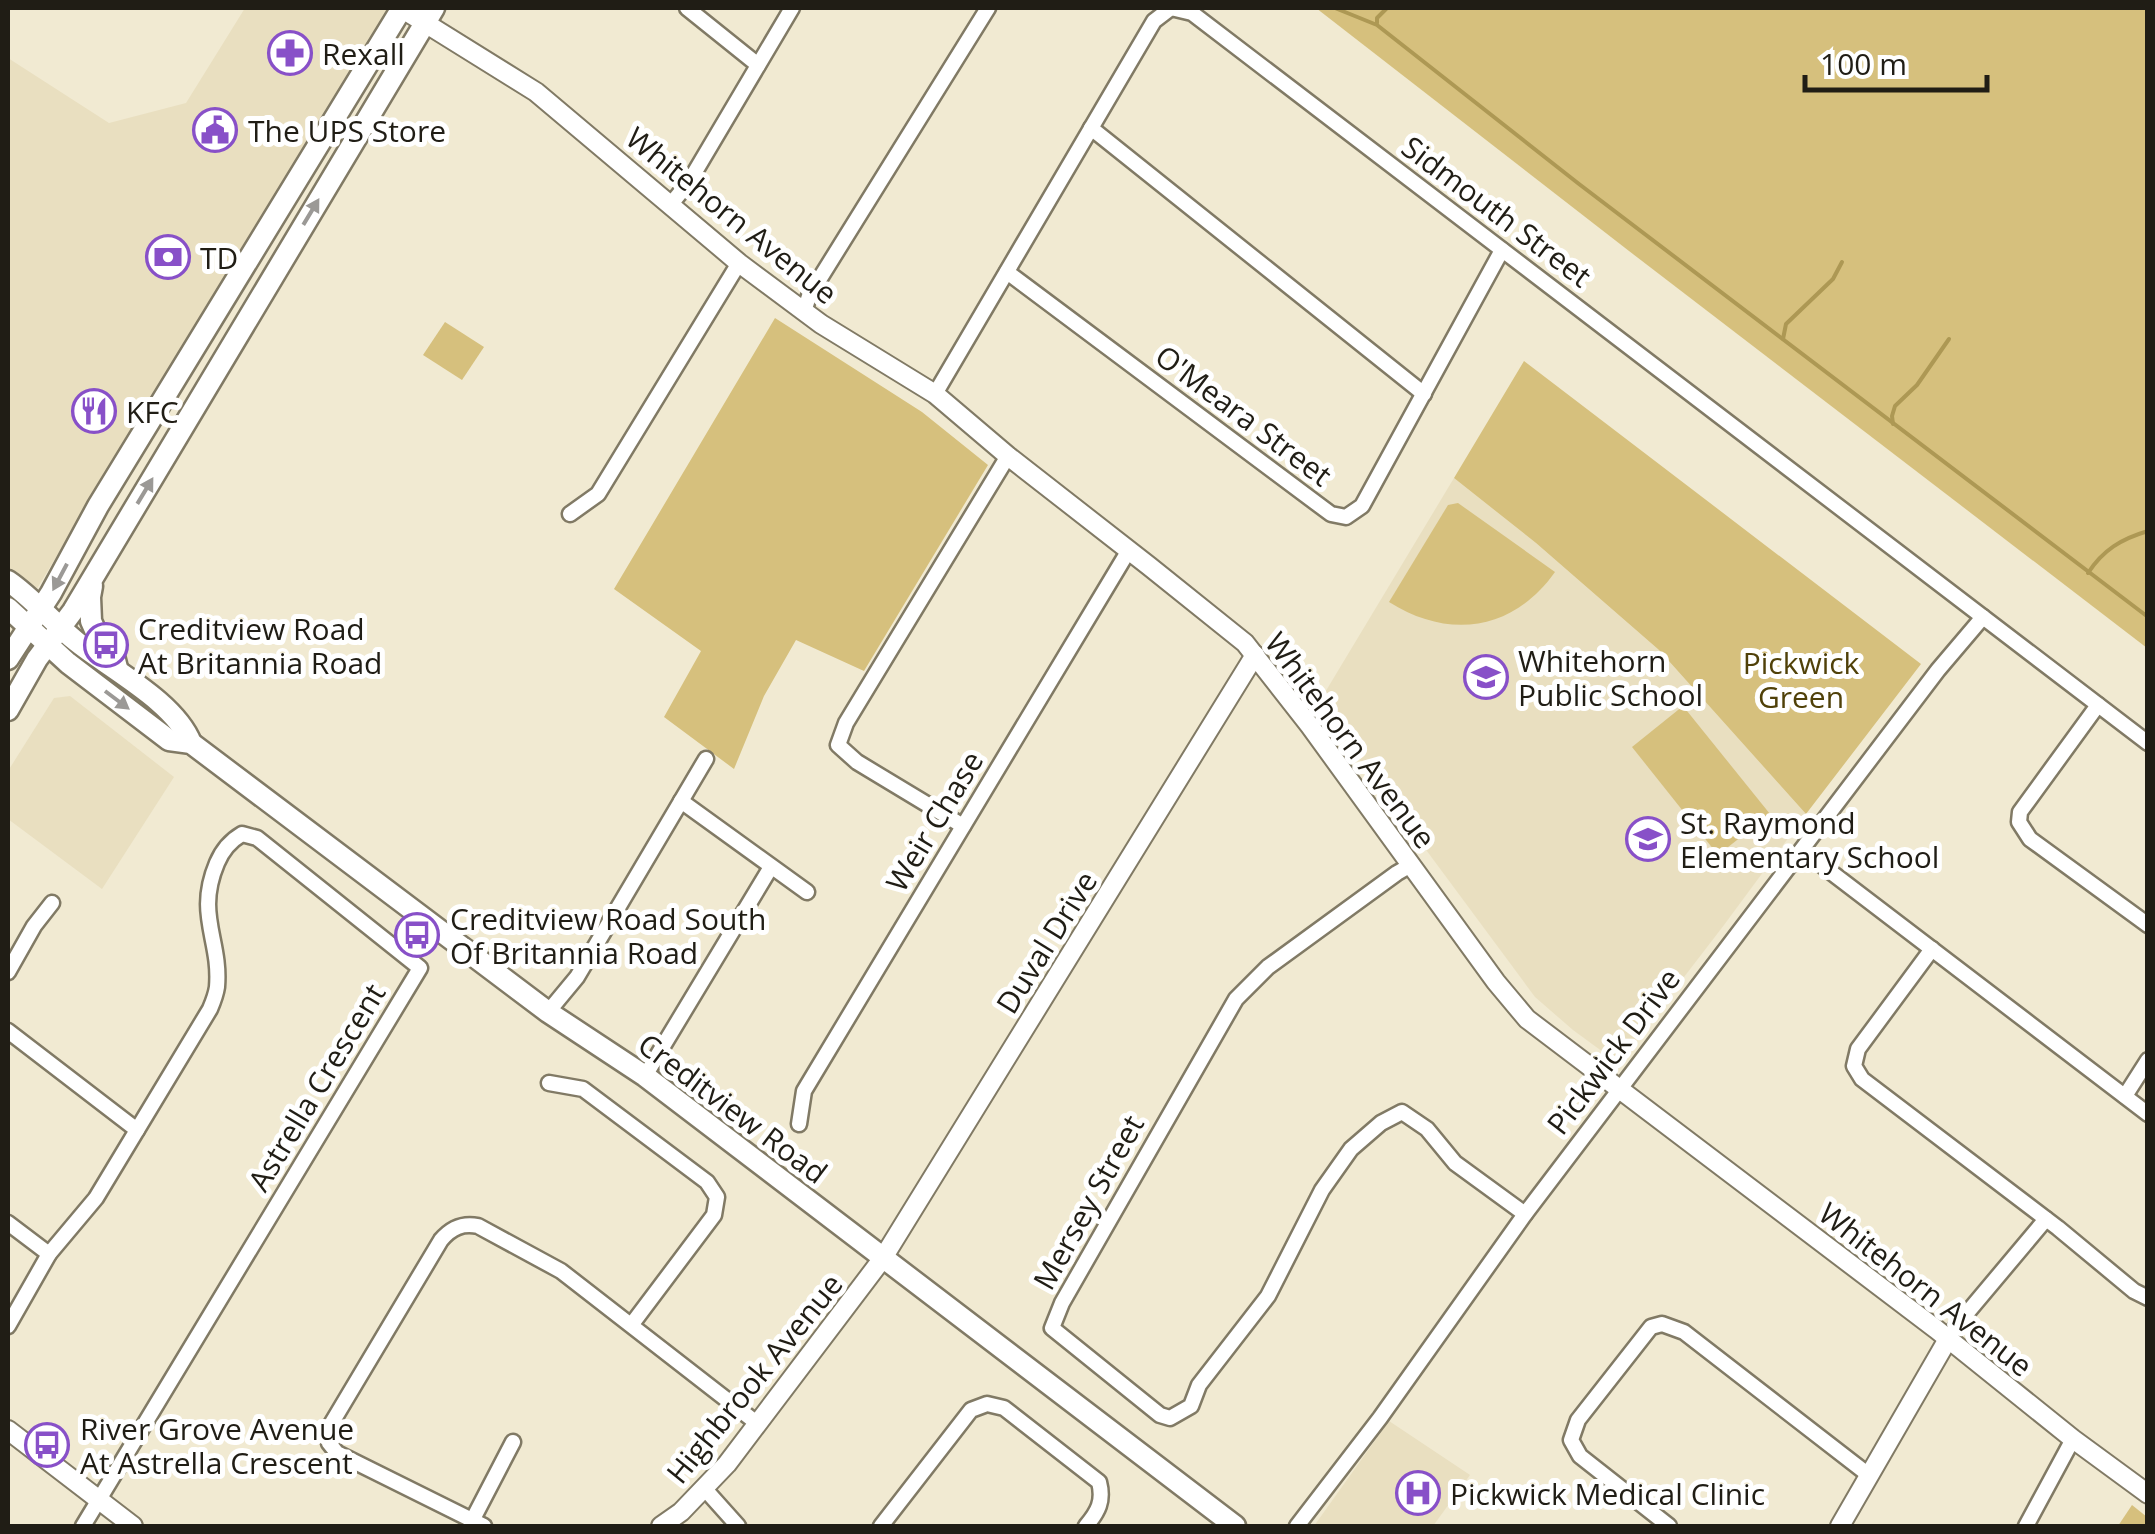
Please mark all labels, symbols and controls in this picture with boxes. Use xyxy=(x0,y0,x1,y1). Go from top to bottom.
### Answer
pharmacy icon: Rexall xyxy=(267,30,313,76)
scale bar xyxy=(1805,30,1988,92)
place label: Rexall xyxy=(322,33,405,74)
text: 100 m xyxy=(1820,43,1907,84)
public building icon: The UPS Store xyxy=(192,107,238,153)
place label: The UPS Store xyxy=(248,110,446,151)
street label: Whitehorn Avenue xyxy=(618,117,846,313)
street label: Sidmouth Street xyxy=(1394,126,1600,296)
one-way arrow xyxy=(302,198,319,226)
bank icon: TD xyxy=(145,234,191,280)
place label: TD xyxy=(200,237,238,278)
street label: O'Meara Street xyxy=(1147,335,1341,495)
restaurant icon: KFC xyxy=(71,388,117,434)
place label: KFC xyxy=(126,391,179,432)
one-way arrow xyxy=(135,477,153,505)
one-way arrow xyxy=(51,562,68,591)
place label: Creditview Road At Britannia Road xyxy=(138,608,382,683)
bus stop icon: Creditview Road At Britannia Road xyxy=(83,622,129,668)
street label: Whitehorn Avenue xyxy=(1256,624,1446,856)
place label: Whitehorn Public School xyxy=(1518,640,1703,715)
park label: Pickwick Green xyxy=(1743,642,1860,717)
school or university icon: Whitehorn Public School xyxy=(1463,654,1509,700)
one-way arrow xyxy=(104,689,130,709)
street label: Weir Chase xyxy=(876,743,992,899)
place label: St. Raymond Elementary School xyxy=(1680,802,1939,877)
school or university icon: St. Raymond Elementary School xyxy=(1625,816,1671,862)
street label: Duval Drive xyxy=(986,863,1106,1021)
place label: Creditview Road South Of Britannia Road xyxy=(450,898,766,973)
bus stop icon: Creditview Road South Of Britannia Road xyxy=(394,912,440,958)
street label: Pickwick Drive xyxy=(1537,960,1689,1142)
street label: Astrella Crescent xyxy=(238,976,394,1198)
street label: Creditview Road xyxy=(630,1023,836,1193)
street label: Mersey Street xyxy=(1023,1107,1153,1297)
street label: Whitehorn Avenue xyxy=(1811,1193,2041,1385)
street label: Highbrook Avenue xyxy=(657,1264,851,1492)
place label: River Grove Avenue At Astrella Crescent xyxy=(80,1408,354,1483)
bus stop icon: River Grove Avenue At Astrella Crescent xyxy=(24,1422,70,1468)
hospital icon: Pickwick Medical Clinic xyxy=(1395,1470,1441,1516)
place label: Pickwick Medical Clinic xyxy=(1450,1473,1765,1514)

